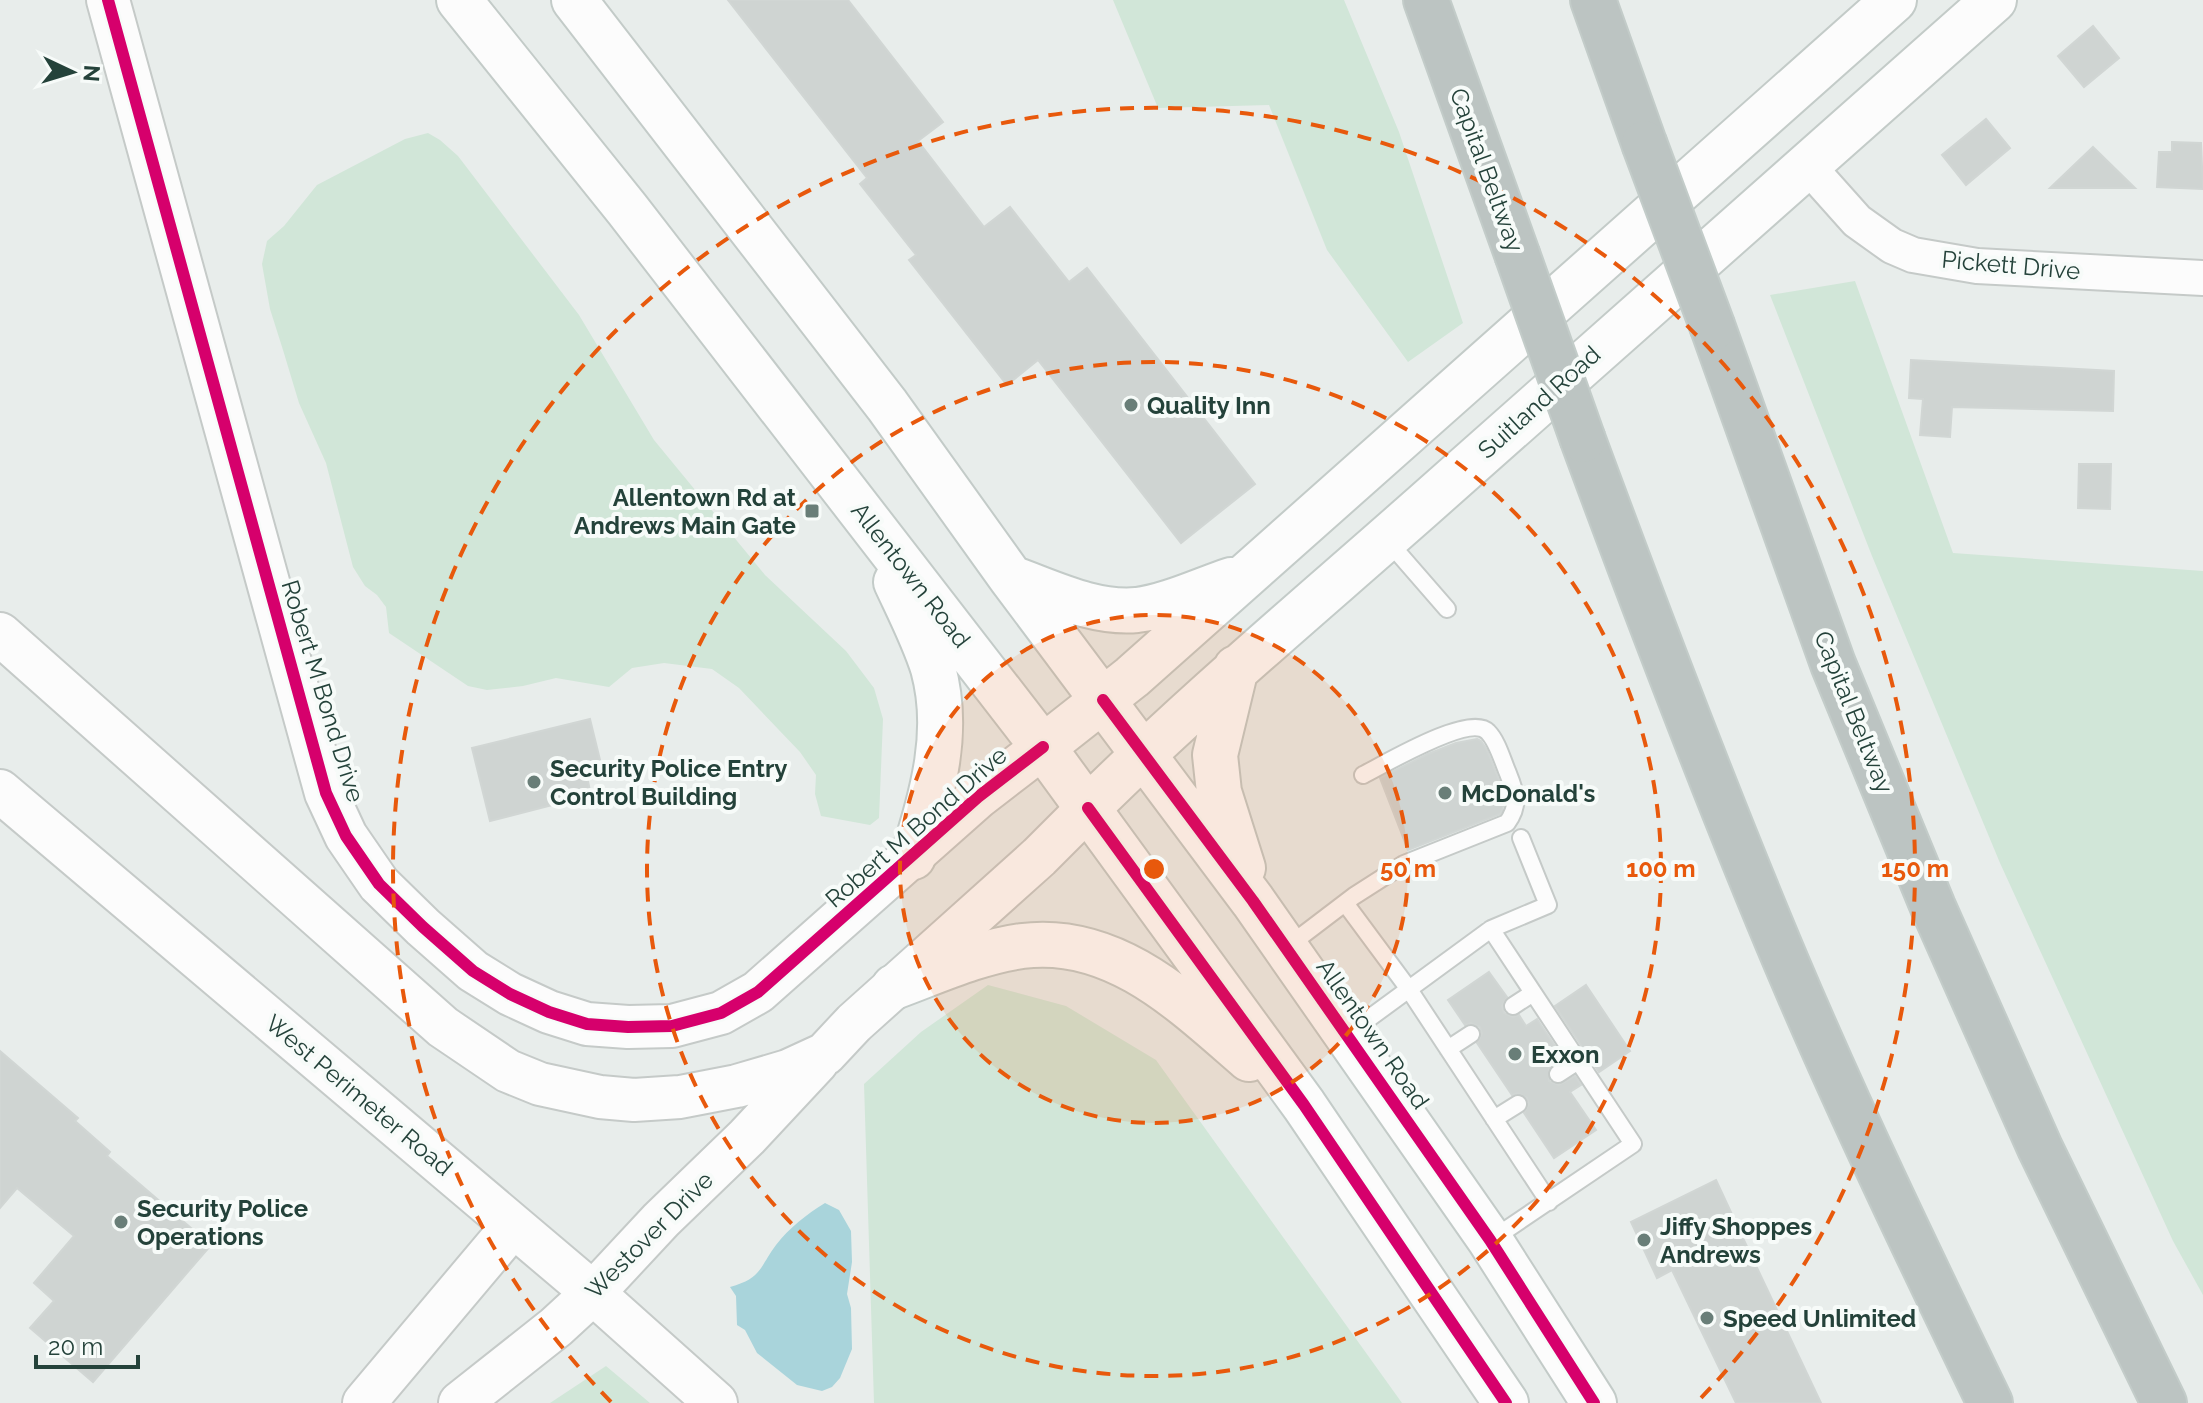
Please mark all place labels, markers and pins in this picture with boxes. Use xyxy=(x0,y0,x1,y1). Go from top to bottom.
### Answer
place label: Quality Inn xyxy=(1147,391,1271,420)
marker: Quality Inn xyxy=(1122,396,1140,414)
place label: Allentown Rd at Andrews Main Gate xyxy=(574,483,796,540)
marker: Allentown Rd at Andrews Main Gate xyxy=(803,502,821,520)
place label: Security Police Entry Control Building xyxy=(550,754,787,811)
marker: Security Police Entry Control Building xyxy=(525,773,543,791)
place label: McDonald's xyxy=(1461,779,1596,808)
marker: McDonald's xyxy=(1436,784,1454,802)
centre of rings xyxy=(1140,855,1168,883)
place label: Exxon xyxy=(1531,1040,1599,1069)
marker: Exxon xyxy=(1506,1045,1524,1063)
place label: Security Police Operations xyxy=(137,1194,308,1251)
place label: Jiffy Shoppes Andrews xyxy=(1660,1212,1812,1269)
marker: Security Police Operations xyxy=(112,1213,130,1231)
marker: Jiffy Shoppes Andrews xyxy=(1635,1231,1653,1249)
place label: Speed Unlimited xyxy=(1723,1304,1916,1333)
marker: Speed Unlimited xyxy=(1698,1309,1716,1327)

